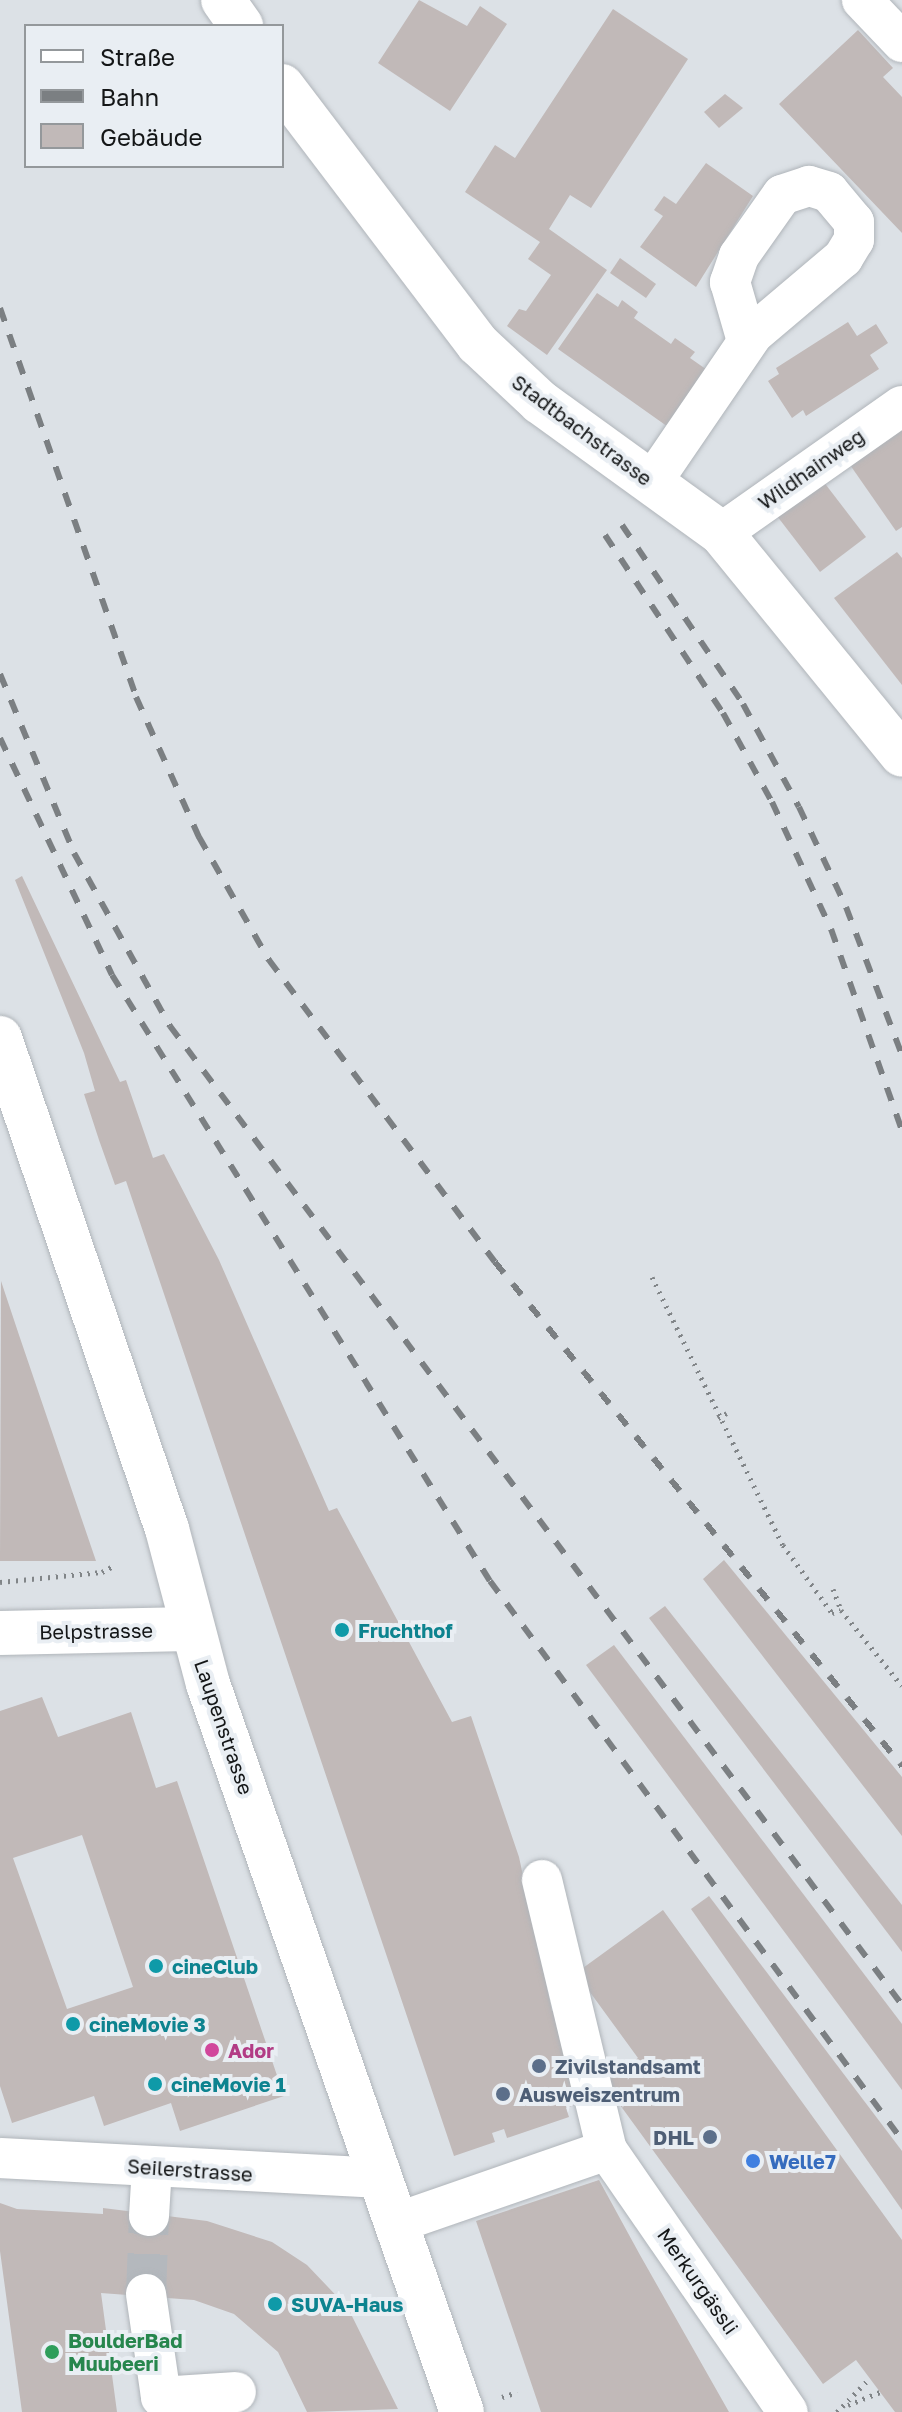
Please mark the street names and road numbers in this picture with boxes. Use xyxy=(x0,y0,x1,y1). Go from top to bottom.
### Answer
street label: Stadtbachstrasse xyxy=(507,370,657,490)
street label: Wildhainweg xyxy=(753,424,869,514)
street label: Belpstrasse xyxy=(39,1618,153,1644)
street label: Laupenstrasse xyxy=(190,1656,258,1798)
street label: Seilerstrasse xyxy=(126,2154,254,2186)
street label: Merkurgässli xyxy=(653,2223,743,2339)

